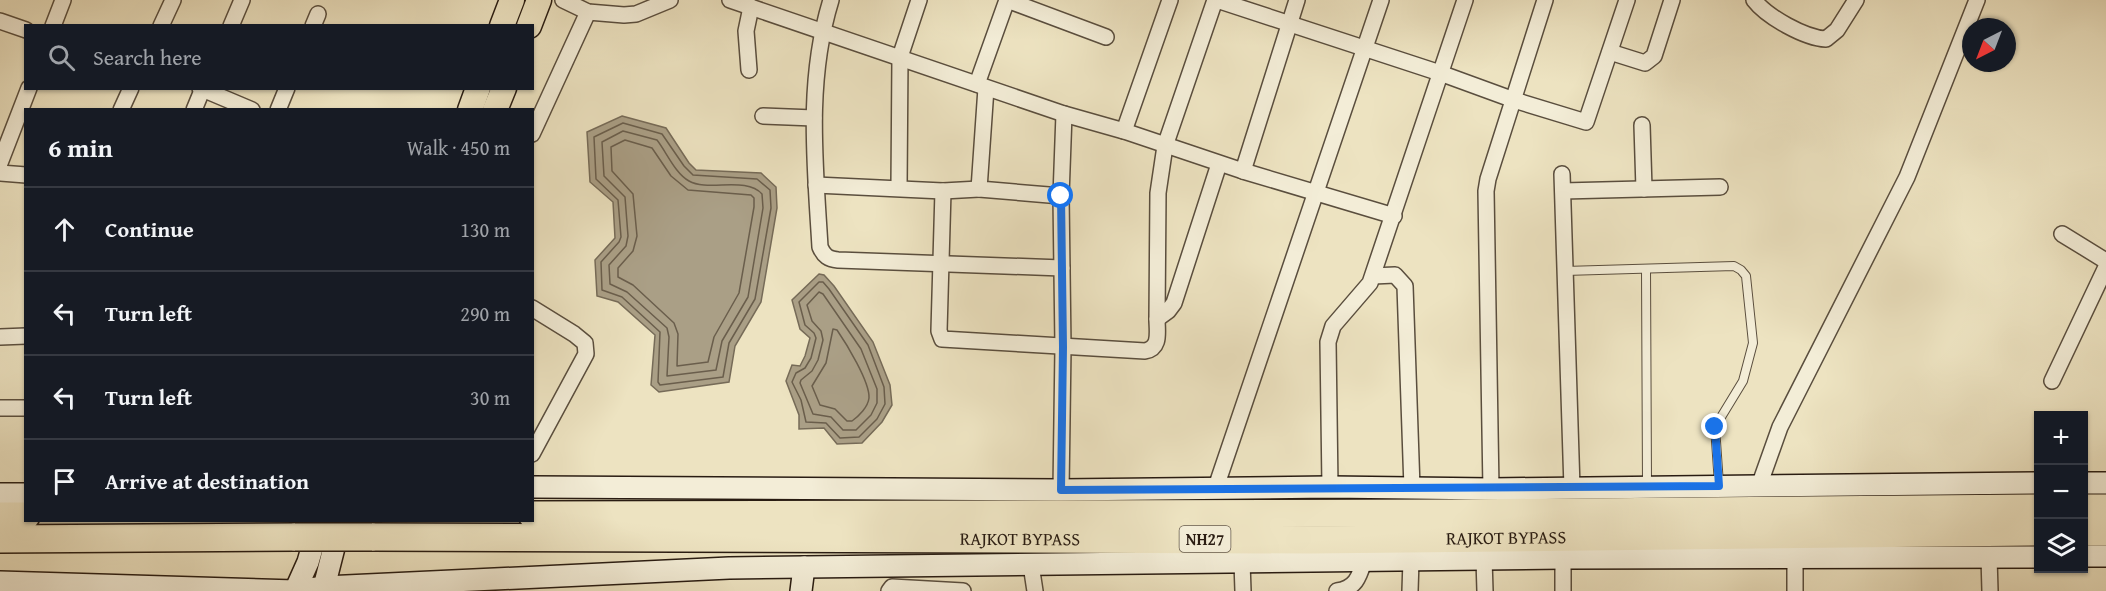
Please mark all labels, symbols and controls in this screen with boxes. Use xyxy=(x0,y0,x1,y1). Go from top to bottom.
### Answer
north arrow xyxy=(1962,18,2016,72)
search box xyxy=(24,24,534,90)
icon: search xyxy=(45,41,78,74)
text: Search here xyxy=(93,41,202,73)
text: 6 min xyxy=(48,128,113,167)
text: Walk · 450 m xyxy=(407,133,510,162)
route start xyxy=(1047,182,1073,208)
icon: ahead xyxy=(48,213,81,246)
text: Continue xyxy=(105,213,194,245)
text: 130 m xyxy=(460,215,510,244)
icon: left xyxy=(48,297,81,330)
text: Turn left xyxy=(105,297,192,329)
text: 290 m xyxy=(460,299,510,328)
icon: left xyxy=(48,381,81,414)
text: Turn left xyxy=(105,381,192,413)
text: 30 m xyxy=(470,383,510,412)
map controls xyxy=(2034,411,2088,573)
button: + xyxy=(2034,411,2088,465)
route end xyxy=(1701,413,1727,439)
icon: arrive xyxy=(48,465,81,498)
text: Arrive at destination xyxy=(105,465,309,497)
button: − xyxy=(2034,465,2088,519)
button: layers xyxy=(2034,519,2088,573)
street label: RAJKOT BYPASS xyxy=(1446,523,1566,552)
street label: RAJKOT BYPASS xyxy=(960,525,1080,552)
road number: NH27 xyxy=(1180,526,1230,552)

